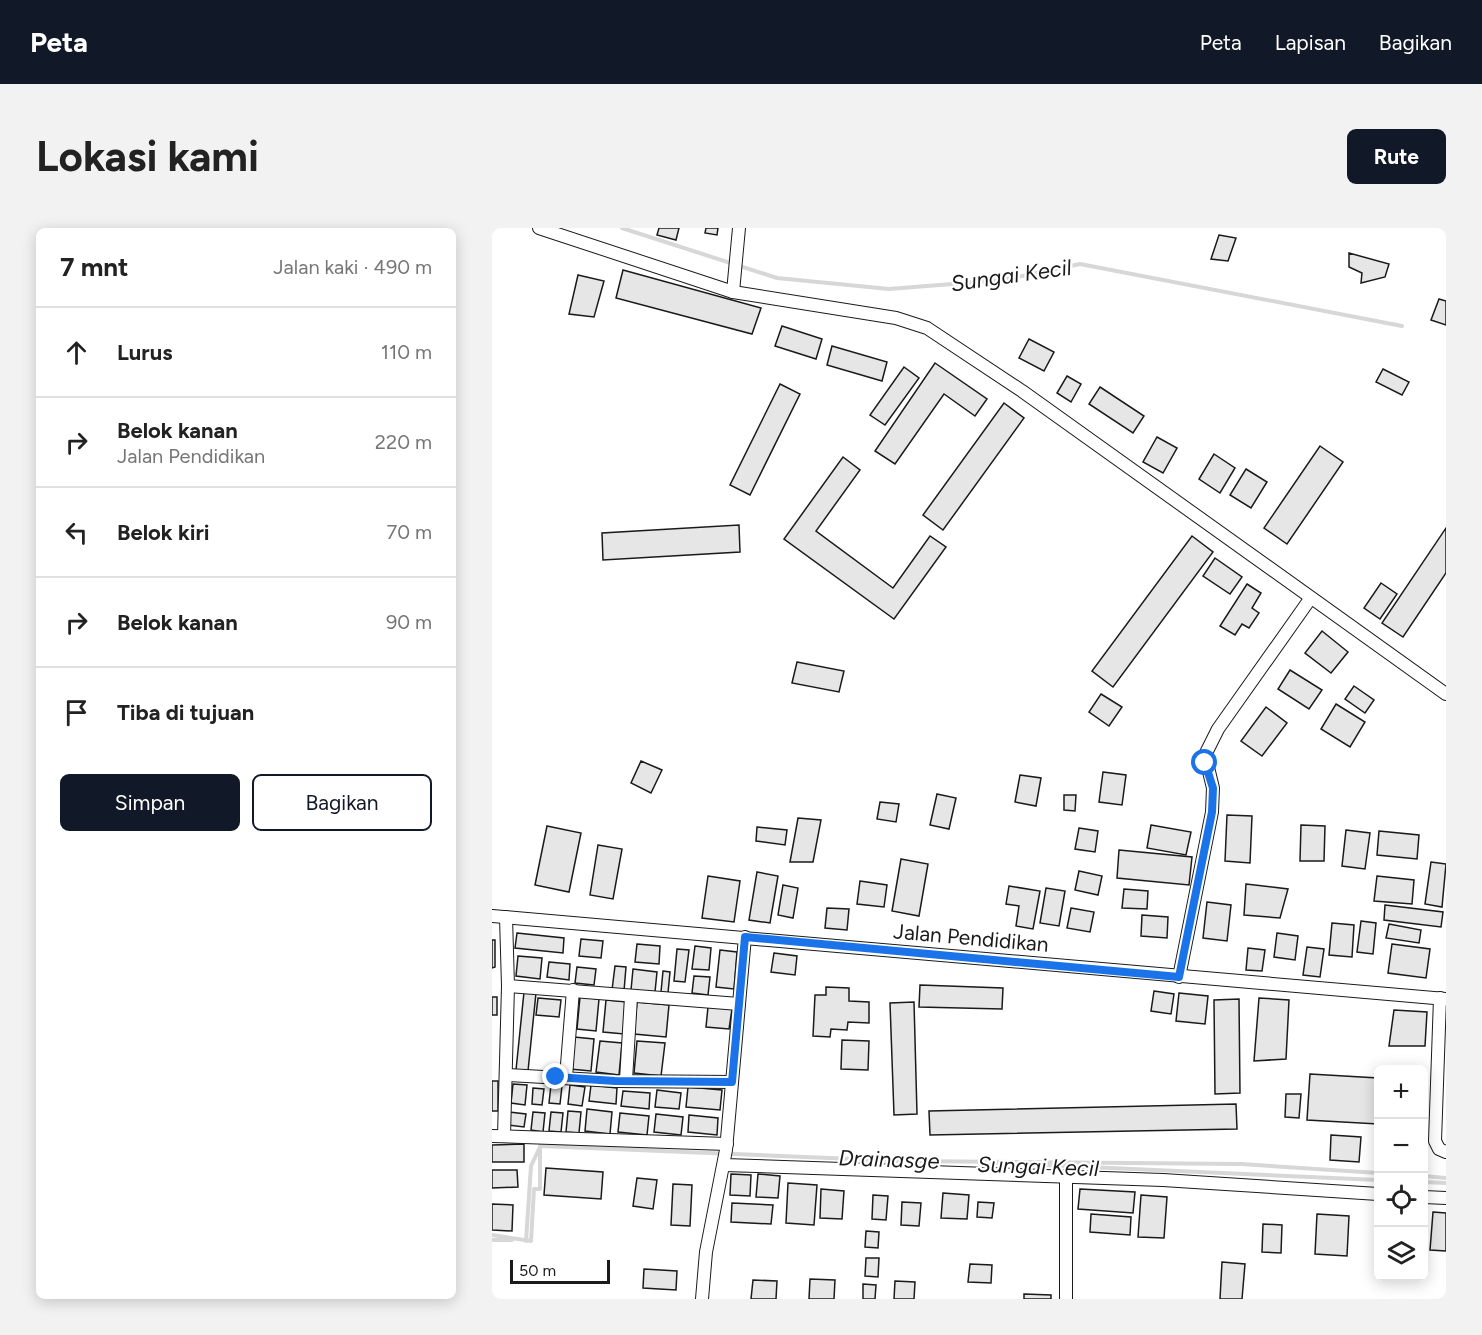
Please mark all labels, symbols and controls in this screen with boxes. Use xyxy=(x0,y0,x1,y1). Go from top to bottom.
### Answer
text: Peta xyxy=(30,25,88,59)
text: Peta xyxy=(1200,30,1242,55)
text: Lapisan xyxy=(1275,30,1346,55)
text: Bagikan xyxy=(1379,30,1452,55)
button: Rute xyxy=(1347,129,1446,184)
text: Lokasi kami xyxy=(36,131,259,182)
text: 7 mnt xyxy=(60,251,129,283)
water label: Sungai Kecil xyxy=(949,254,1073,297)
text: Jalan kaki · 490 m xyxy=(273,255,432,279)
icon: ahead xyxy=(60,336,93,369)
text: Lurus xyxy=(117,339,172,366)
text: 110 m xyxy=(381,340,432,364)
text: Belok kanan xyxy=(117,417,238,444)
icon: right xyxy=(60,426,93,459)
text: 220 m xyxy=(375,430,432,454)
text: Jalan Pendidikan xyxy=(117,444,265,468)
icon: left xyxy=(60,516,93,549)
text: Belok kiri xyxy=(117,519,210,546)
text: 70 m xyxy=(386,520,432,544)
icon: right xyxy=(60,606,93,639)
text: Belok kanan xyxy=(117,609,238,636)
text: 90 m xyxy=(386,610,432,634)
icon: arrive xyxy=(60,696,93,729)
text: Tiba di tujuan xyxy=(117,699,254,726)
route start xyxy=(1191,749,1217,775)
button: Simpan xyxy=(60,774,240,831)
button: Bagikan xyxy=(252,774,432,831)
street label: Jalan Pendidikan xyxy=(892,918,1050,957)
route end xyxy=(542,1063,568,1089)
map controls xyxy=(1374,1065,1428,1281)
button: + xyxy=(1374,1065,1428,1119)
button: − xyxy=(1374,1119,1428,1173)
water label: Drainasge xyxy=(838,1144,940,1175)
water label: Sungai Kecil xyxy=(977,1151,1099,1182)
button: locate xyxy=(1374,1173,1428,1227)
button: layers xyxy=(1374,1227,1428,1281)
scale bar xyxy=(510,1257,610,1284)
text: 50 m xyxy=(519,1261,556,1280)

